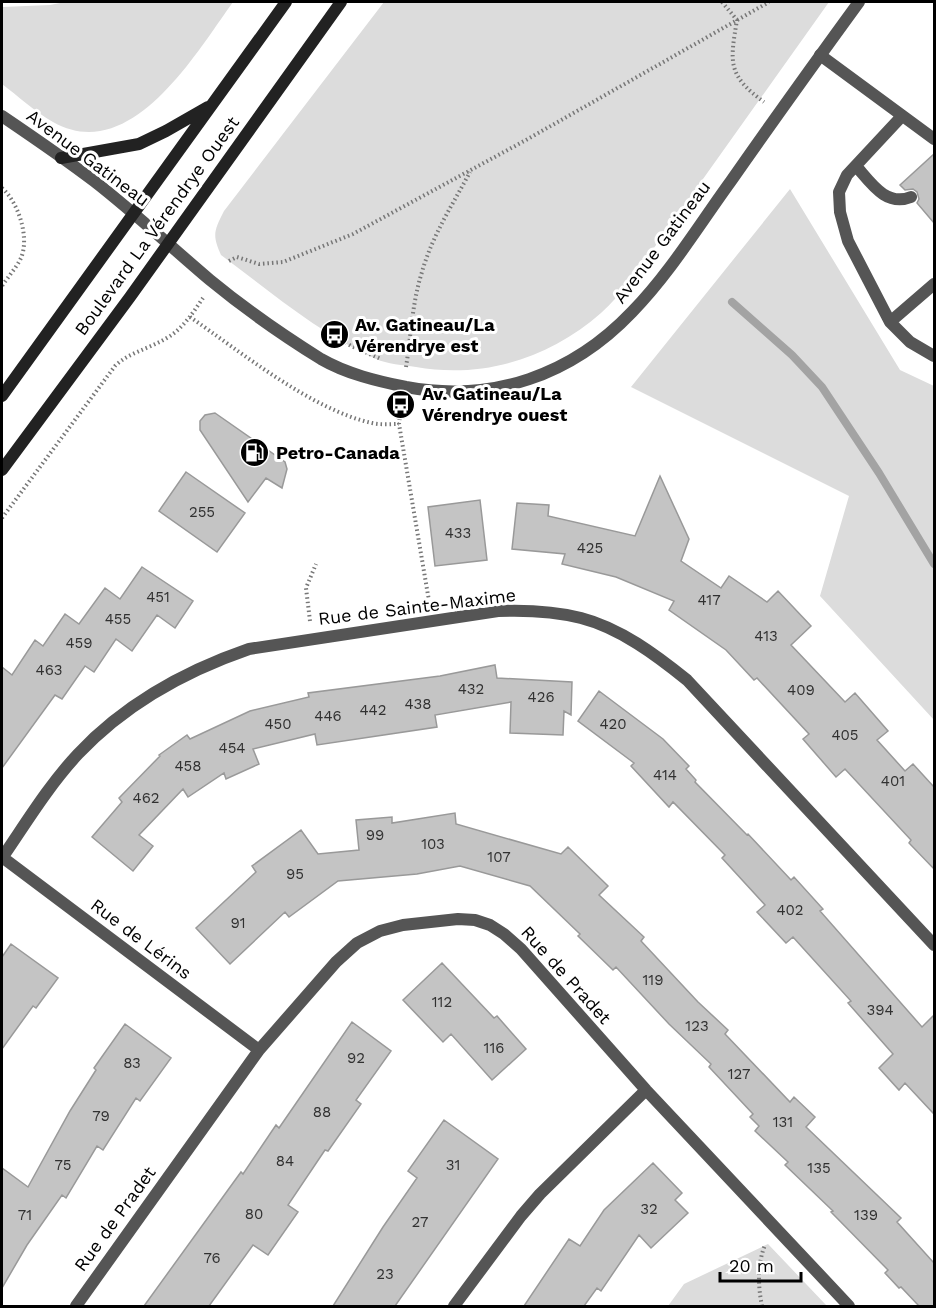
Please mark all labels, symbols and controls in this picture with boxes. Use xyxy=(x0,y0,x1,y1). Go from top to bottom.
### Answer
street label: Avenue Gatineau xyxy=(23,105,154,210)
street label: Boulevard La Vérendrye Ouest xyxy=(70,112,243,339)
street label: Avenue Gatineau xyxy=(609,176,714,307)
place label: Av. Gatineau/La Vérendrye est xyxy=(355,314,495,356)
bus stop icon: Av. Gatineau/La Vérendrye est xyxy=(318,319,350,351)
place label: Av. Gatineau/La Vérendrye ouest xyxy=(422,383,567,425)
bus stop icon: Av. Gatineau/La Vérendrye ouest xyxy=(385,388,417,420)
fuel station icon: Petro-Canada xyxy=(239,437,271,469)
place label: Petro-Canada xyxy=(276,442,400,463)
house number: 255 xyxy=(189,503,215,521)
house number: 433 xyxy=(445,524,471,542)
house number: 425 xyxy=(577,539,603,557)
street label: Rue de Sainte-Maxime xyxy=(317,584,517,629)
house number: 451 xyxy=(146,588,170,606)
house number: 417 xyxy=(697,591,721,609)
house number: 455 xyxy=(105,610,131,628)
house number: 413 xyxy=(754,627,778,645)
house number: 459 xyxy=(65,634,93,652)
house number: 463 xyxy=(35,661,63,679)
house number: 432 xyxy=(458,680,484,698)
house number: 409 xyxy=(787,681,815,699)
house number: 426 xyxy=(527,688,555,706)
house number: 438 xyxy=(404,695,432,713)
house number: 442 xyxy=(359,701,387,719)
house number: 446 xyxy=(314,707,342,725)
house number: 450 xyxy=(264,715,292,733)
house number: 420 xyxy=(599,715,627,733)
house number: 405 xyxy=(831,726,859,744)
house number: 454 xyxy=(218,739,246,757)
house number: 458 xyxy=(174,757,202,775)
house number: 414 xyxy=(653,766,677,784)
house number: 401 xyxy=(881,772,905,790)
house number: 462 xyxy=(132,789,160,807)
house number: 99 xyxy=(366,826,384,844)
house number: 103 xyxy=(421,835,445,853)
house number: 107 xyxy=(487,848,511,866)
house number: 95 xyxy=(286,865,304,883)
street label: Rue de Lérins xyxy=(87,894,196,983)
house number: 402 xyxy=(776,901,804,919)
house number: 91 xyxy=(230,914,246,932)
street label: Rue de Pradet xyxy=(517,921,616,1028)
house number: 119 xyxy=(643,971,663,989)
house number: 112 xyxy=(432,993,452,1011)
house number: 394 xyxy=(866,1001,894,1019)
house number: 123 xyxy=(685,1017,709,1035)
house number: 116 xyxy=(484,1039,504,1057)
house number: 92 xyxy=(347,1049,365,1067)
house number: 83 xyxy=(123,1054,141,1072)
house number: 127 xyxy=(728,1065,750,1083)
house number: 88 xyxy=(313,1103,331,1121)
house number: 79 xyxy=(92,1107,110,1125)
house number: 131 xyxy=(773,1113,793,1131)
house number: 84 xyxy=(276,1152,294,1170)
house number: 75 xyxy=(54,1156,72,1174)
house number: 31 xyxy=(446,1156,460,1174)
house number: 135 xyxy=(807,1159,831,1177)
street label: Rue de Pradet xyxy=(70,1162,160,1275)
house number: 32 xyxy=(640,1200,658,1218)
house number: 80 xyxy=(245,1205,263,1223)
house number: 71 xyxy=(18,1206,32,1224)
house number: 139 xyxy=(854,1206,878,1224)
house number: 27 xyxy=(412,1213,428,1231)
scale bar xyxy=(720,1245,801,1283)
house number: 76 xyxy=(203,1249,221,1267)
text: 20 m xyxy=(729,1255,774,1276)
house number: 23 xyxy=(376,1265,394,1283)

